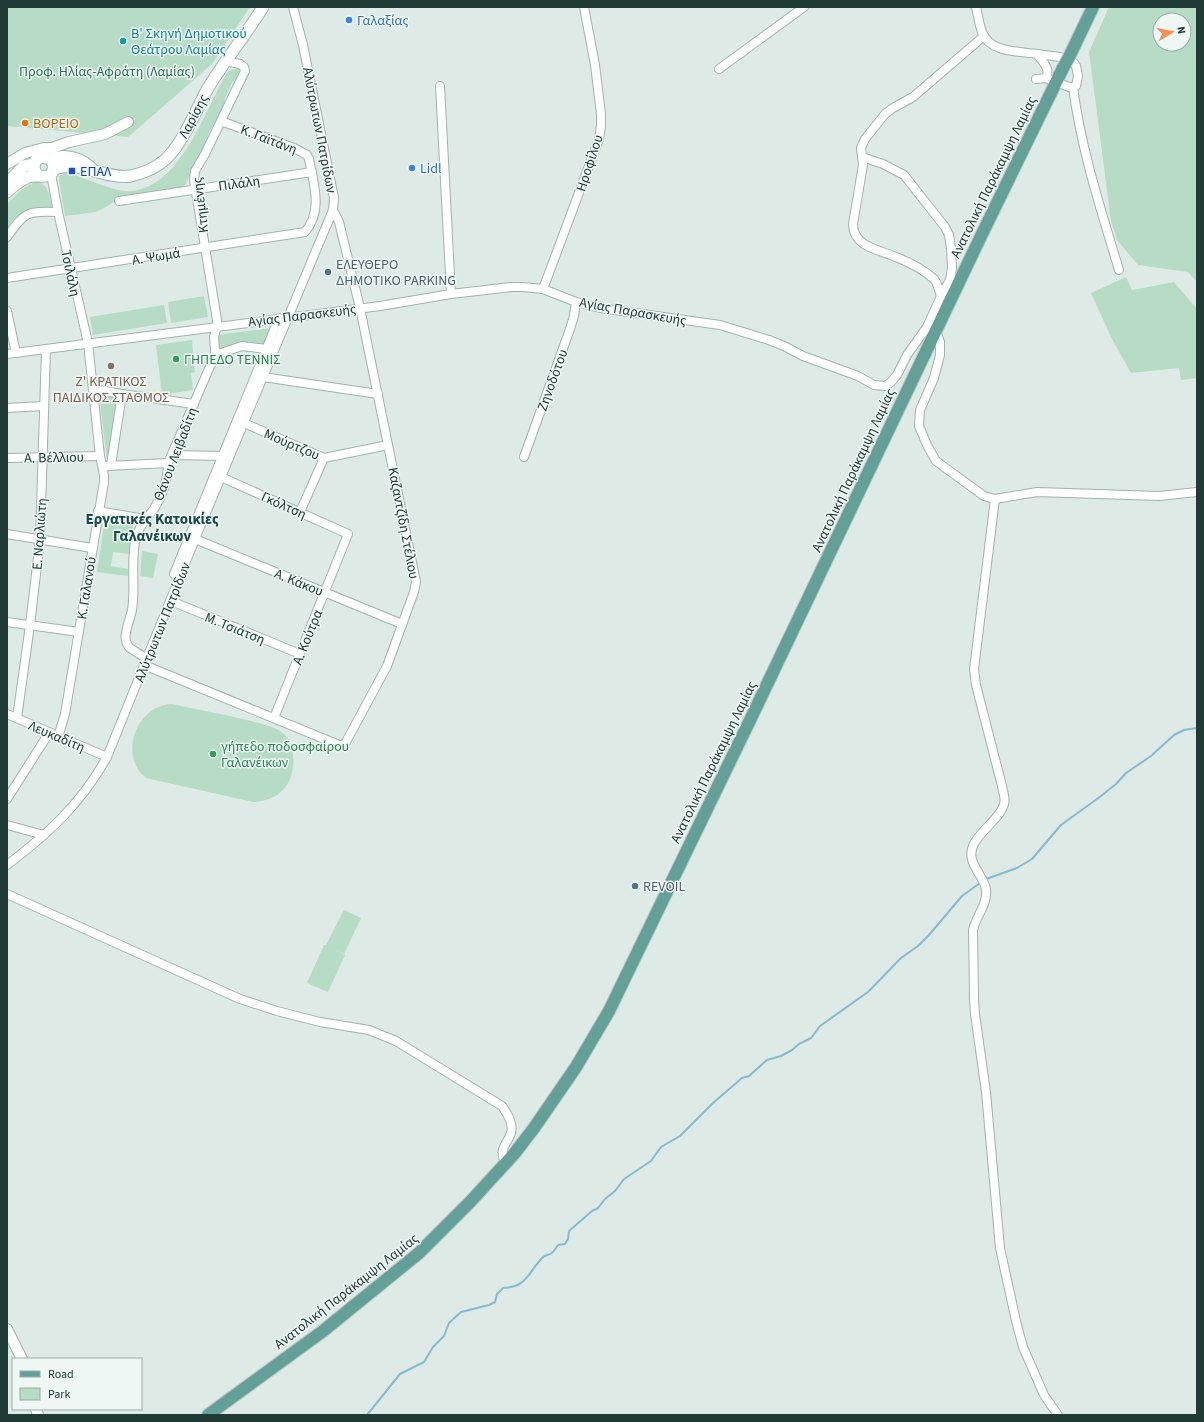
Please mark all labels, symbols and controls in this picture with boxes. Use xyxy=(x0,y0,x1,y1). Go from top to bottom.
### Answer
place label: Γαλαξίας xyxy=(357,11,408,31)
north arrow xyxy=(1152,12,1192,52)
marker: Γαλαξίας xyxy=(344,15,354,25)
place label: Β' Σκηνή Δημοτικού Θεάτρου Λαμίας xyxy=(131,24,247,60)
text: N xyxy=(1173,25,1189,35)
marker: Β' Σκηνή Δημοτικού Θεάτρου Λαμίας xyxy=(118,36,128,46)
park label: Προφ. Ηλίας-Αφράτη (Λαμίας) xyxy=(19,62,195,82)
street label: Αλύτρωτων Πατρίδων xyxy=(297,66,341,195)
street label: Λαρίσης xyxy=(174,91,214,142)
street label: Ανατολική Παράκαμψη Λαμίας xyxy=(946,93,1042,262)
place label: ΒΟΡΕΙΟ xyxy=(33,114,79,134)
marker: ΒΟΡΕΙΟ xyxy=(20,118,30,128)
street label: Κ. Γαϊτάνη xyxy=(237,120,300,160)
street label: Ηροφίλου xyxy=(571,132,609,194)
place label: Lidl xyxy=(420,159,442,179)
place label: ΕΠΑΛ xyxy=(80,162,112,182)
marker: Lidl xyxy=(407,163,417,173)
marker: ΕΠΑΛ xyxy=(67,166,77,176)
street label: Πιλάλη xyxy=(217,171,261,197)
street label: Κτημένης xyxy=(188,176,214,234)
street label: Α. Ψωμά xyxy=(131,243,182,271)
street label: Τσιλάλη xyxy=(55,248,85,298)
place label: ΕΛΕΥΘΕΡΟ ΔΗΜΟΤΙΚΟ PARKING xyxy=(336,255,456,291)
marker: ΕΛΕΥΘΕΡΟ ΔΗΜΟΤΙΚΟ PARKING xyxy=(323,267,333,277)
street label: Αγίας Παρασκευής xyxy=(578,293,688,331)
street label: Αγίας Παρασκευής xyxy=(247,299,357,333)
street label: Ζηνοδότου xyxy=(532,347,573,414)
place label: ΓΗΠΕΔΟ ΤΕΝΝΙΣ xyxy=(184,350,281,370)
marker: ΓΗΠΕΔΟ ΤΕΝΝΙΣ xyxy=(171,354,181,364)
marker: Ζ' ΚΡΑΤΙΚΟΣ ΠΑΙΔΙΚΟΣ ΣΤΑΘΜΟΣ xyxy=(106,361,116,371)
place label: Ζ' ΚΡΑΤΙΚΟΣ ΠΑΙΔΙΚΟΣ ΣΤΑΘΜΟΣ xyxy=(53,372,170,408)
street label: Ανατολική Παράκαμψη Λαμίας xyxy=(807,385,901,555)
street label: Θάνου Λειβαδίτη xyxy=(149,405,203,504)
street label: Μούρτζου xyxy=(261,424,323,466)
street label: Α. Βέλλιου xyxy=(24,447,84,469)
street label: Καζαντζίδη Στέλιου xyxy=(382,466,424,581)
street label: Γκόλτση xyxy=(258,487,310,525)
street label: Ε. Ναρλιώτη xyxy=(28,497,52,571)
district label: Εργατικές Κατοικίες Γαλανέικων xyxy=(85,509,219,547)
street label: Κ. Γαλανού xyxy=(72,555,102,621)
street label: Αλύτρωτων Πατρίδων xyxy=(130,559,196,685)
street label: Α. Κάκου xyxy=(271,564,326,602)
street label: Α. Κούτρα xyxy=(288,607,328,668)
street label: Μ. Τσιάτση xyxy=(201,608,268,650)
street label: Ανατολική Παράκαμψη Λαμίας xyxy=(666,678,762,847)
street label: Λευκαδίτη xyxy=(25,716,88,758)
place label: γήπεδο ποδοσφαίρου Γαλανέικων xyxy=(221,737,349,773)
marker: γήπεδο ποδοσφαίρου Γαλανέικων xyxy=(208,749,218,759)
place label: REVOIL xyxy=(643,877,685,897)
marker: REVOIL xyxy=(630,881,640,891)
street label: Ανατολική Παράκαμψη Λαμίας xyxy=(270,1229,423,1355)
legend xyxy=(12,1358,142,1410)
text: Road xyxy=(48,1366,74,1383)
text: Park xyxy=(48,1386,70,1403)

